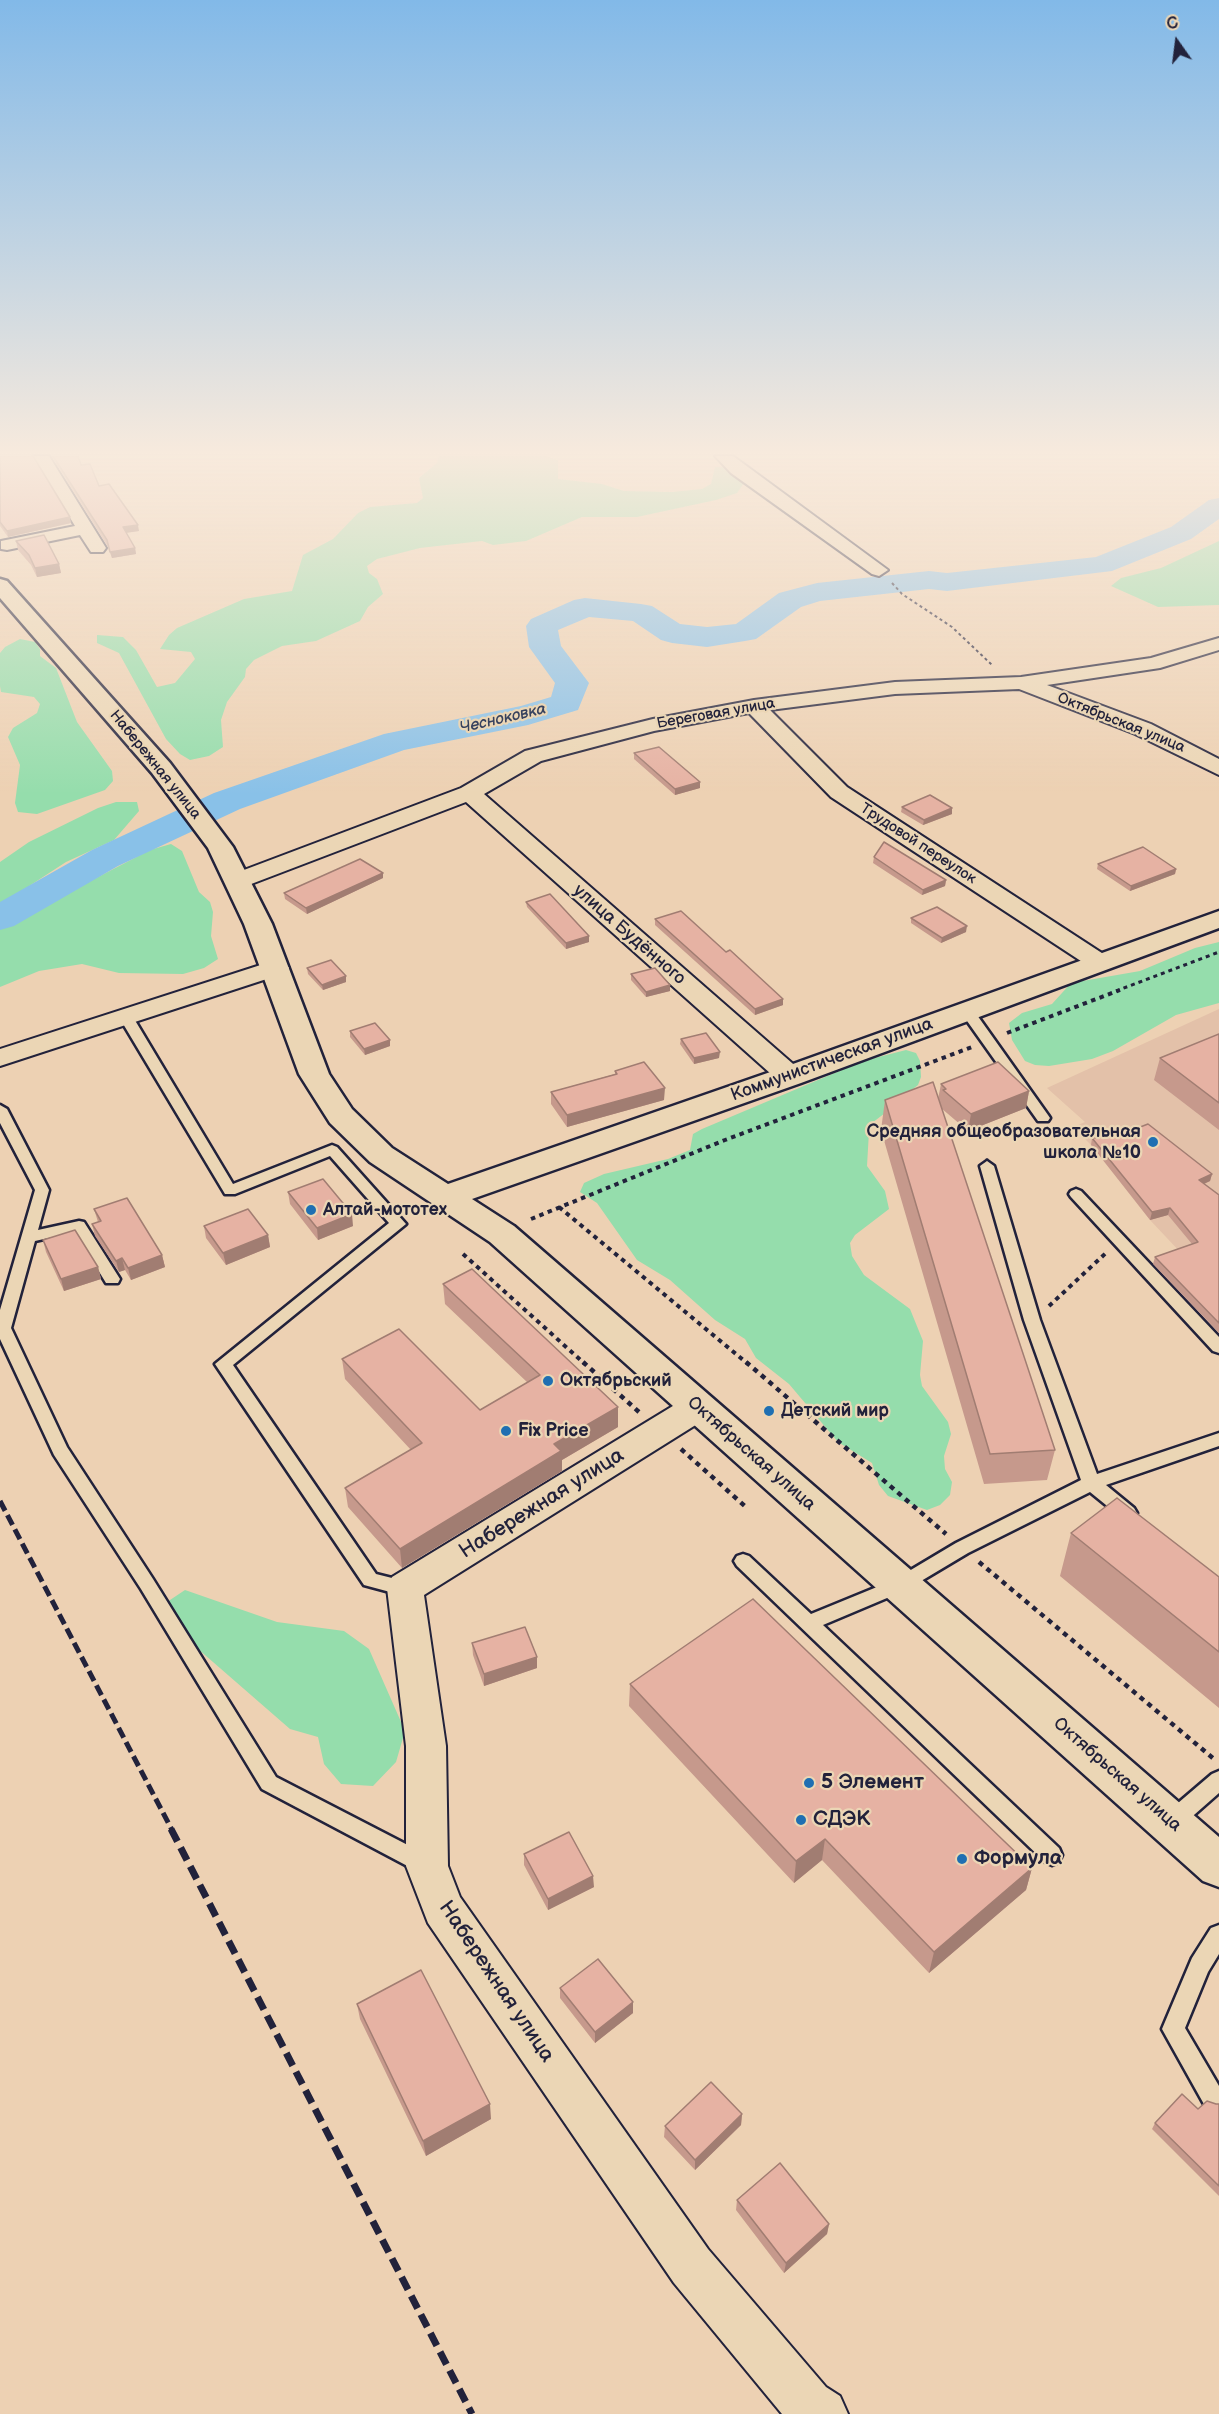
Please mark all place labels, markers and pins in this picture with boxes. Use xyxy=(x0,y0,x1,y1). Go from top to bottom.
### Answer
place label: Средняя общеобразовательная школа №10 xyxy=(867,1121,1141,1164)
marker: Средняя общеобразовательная школа №10 xyxy=(1146,1135,1160,1149)
place label: Алтай-мототех xyxy=(323,1199,447,1221)
marker: Алтай-мототех xyxy=(304,1203,318,1217)
place label: Октябрьский xyxy=(560,1370,672,1392)
marker: Октябрьский xyxy=(541,1374,555,1388)
place label: Детский мир xyxy=(781,1400,889,1422)
marker: Детский мир xyxy=(762,1404,776,1418)
place label: Fix Price xyxy=(518,1420,589,1442)
marker: Fix Price xyxy=(499,1424,513,1438)
place label: 5 Элемент xyxy=(821,1770,924,1796)
marker: 5 Элемент xyxy=(802,1776,816,1790)
place label: СДЭК xyxy=(813,1807,870,1833)
marker: СДЭК xyxy=(794,1813,808,1827)
place label: Формула xyxy=(974,1846,1062,1872)
marker: Формула xyxy=(955,1852,969,1866)

